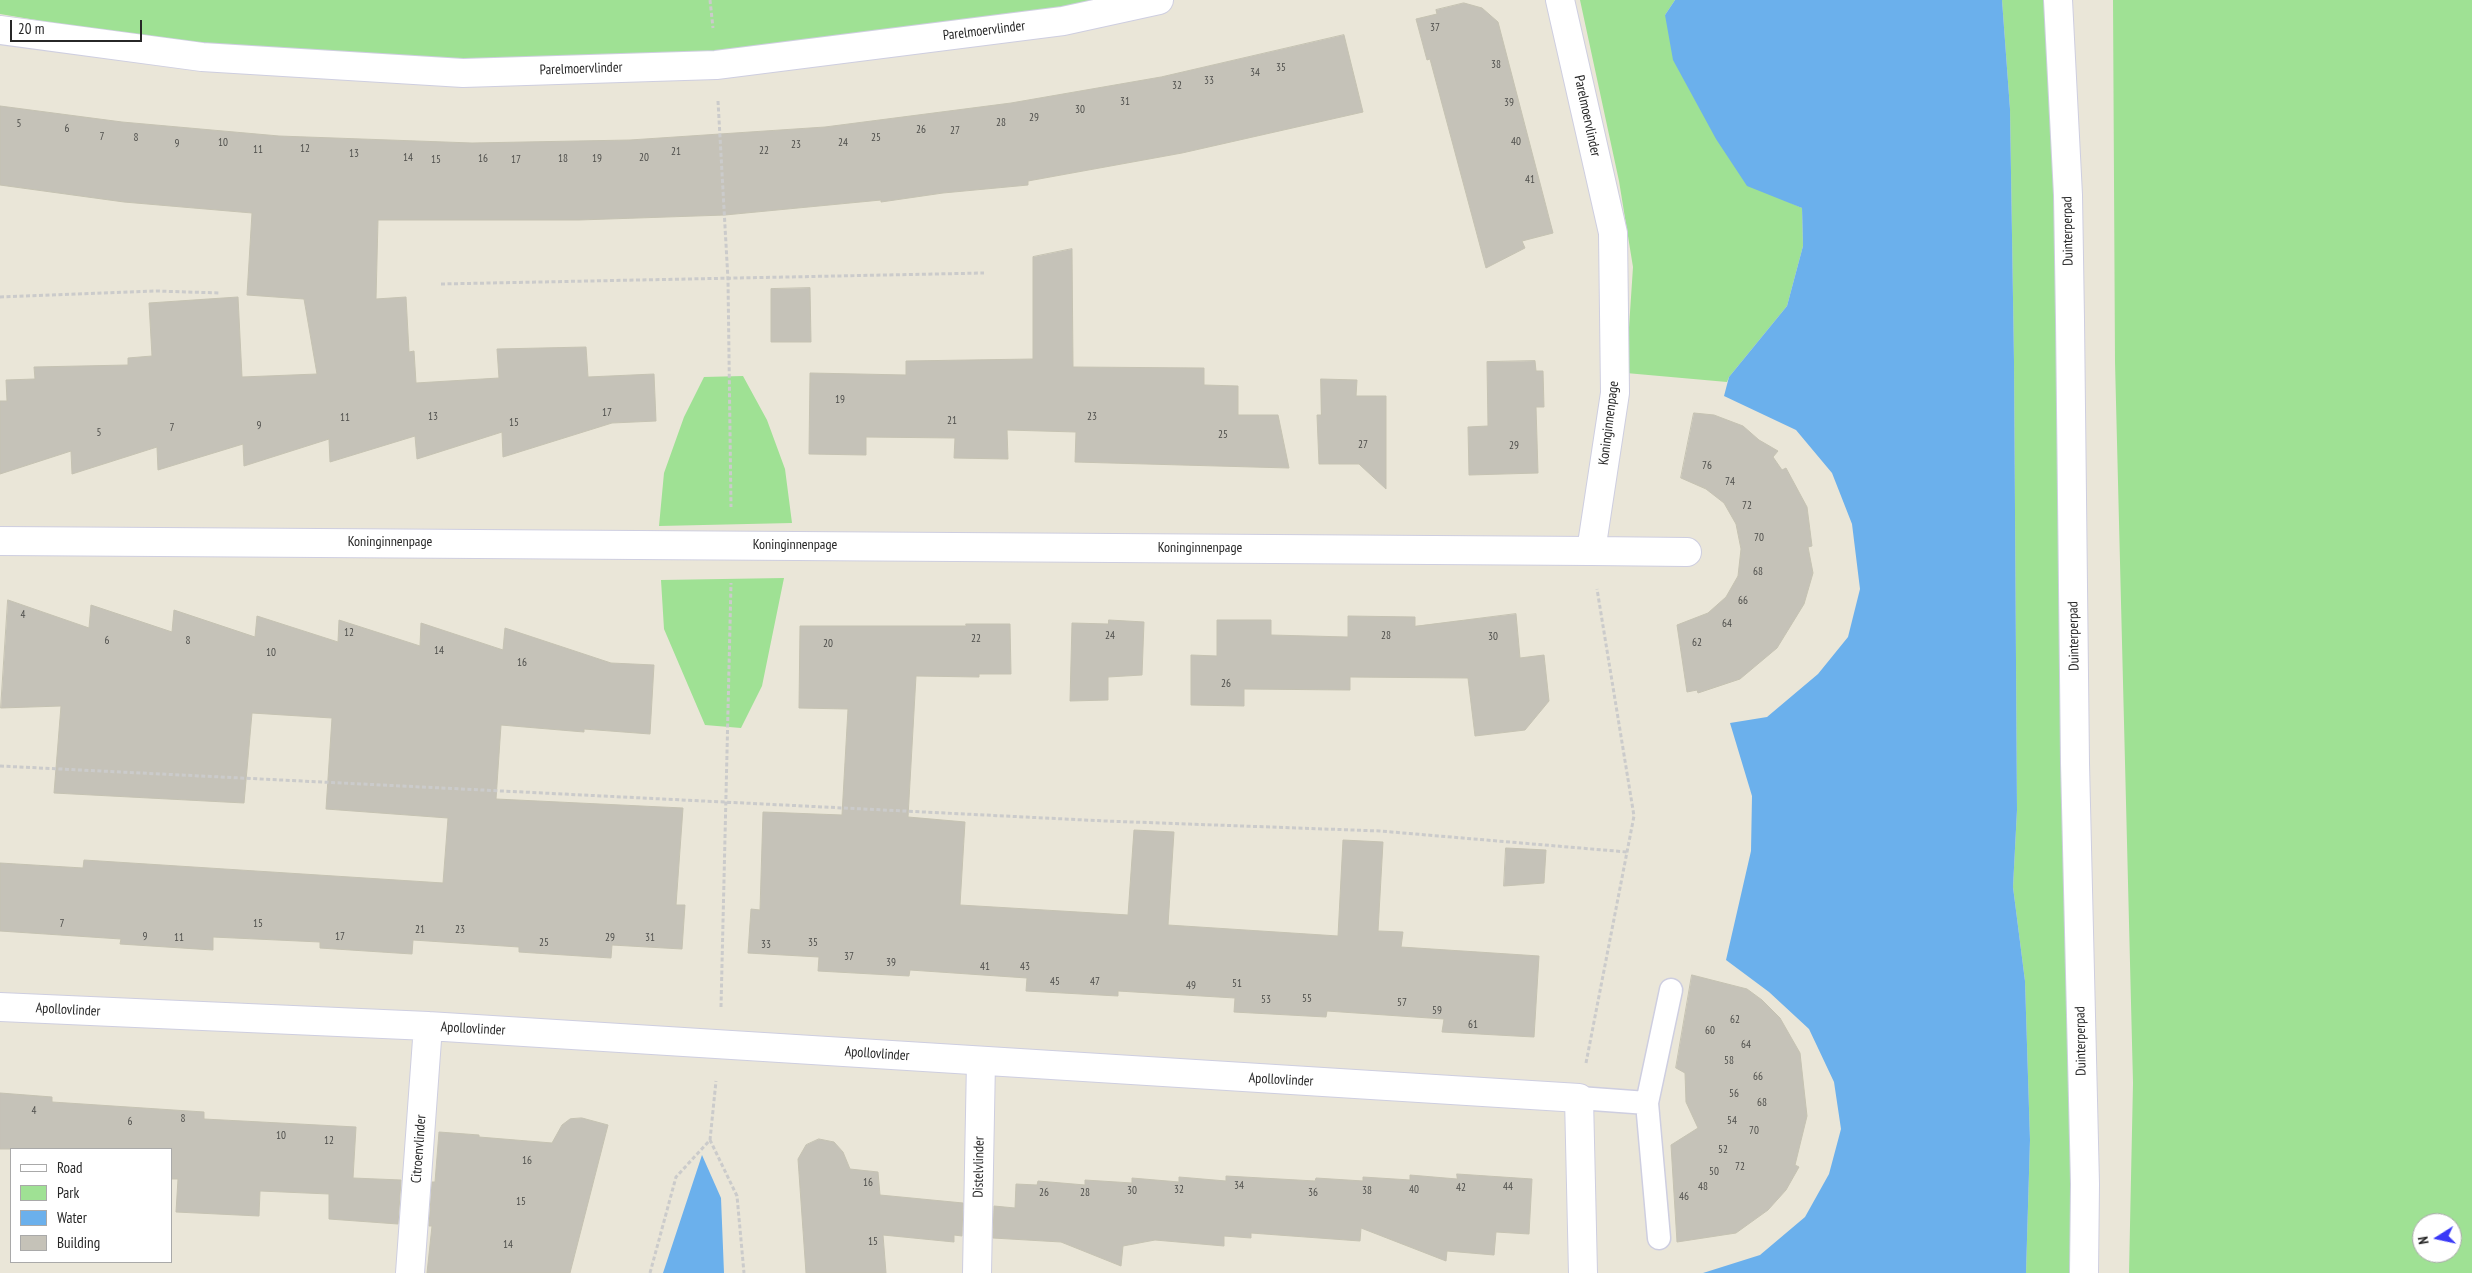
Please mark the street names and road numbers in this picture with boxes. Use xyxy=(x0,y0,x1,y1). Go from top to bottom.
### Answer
street label: Parelmoervlinder xyxy=(942,18,1026,44)
street label: Parelmoervlinder xyxy=(539,59,623,79)
street label: Parelmoervlinder xyxy=(1570,74,1604,158)
street label: Duinterperpad xyxy=(2059,196,2077,266)
street label: Koninginnenpage xyxy=(1596,380,1622,466)
street label: Koninginnenpage xyxy=(348,534,432,550)
street label: Koninginnenpage xyxy=(753,537,837,553)
street label: Koninginnenpage xyxy=(1158,540,1242,556)
street label: Duinterperpad xyxy=(2065,601,2083,671)
street label: Apollovlinder xyxy=(35,1000,101,1020)
street label: Duinterperpad xyxy=(2072,1006,2090,1076)
street label: Apollovlinder xyxy=(440,1019,506,1039)
street label: Apollovlinder xyxy=(844,1043,910,1065)
street label: Apollovlinder xyxy=(1248,1070,1314,1090)
street label: Citroenvlinder xyxy=(408,1114,430,1184)
street label: Distelvlinder xyxy=(970,1136,988,1198)

